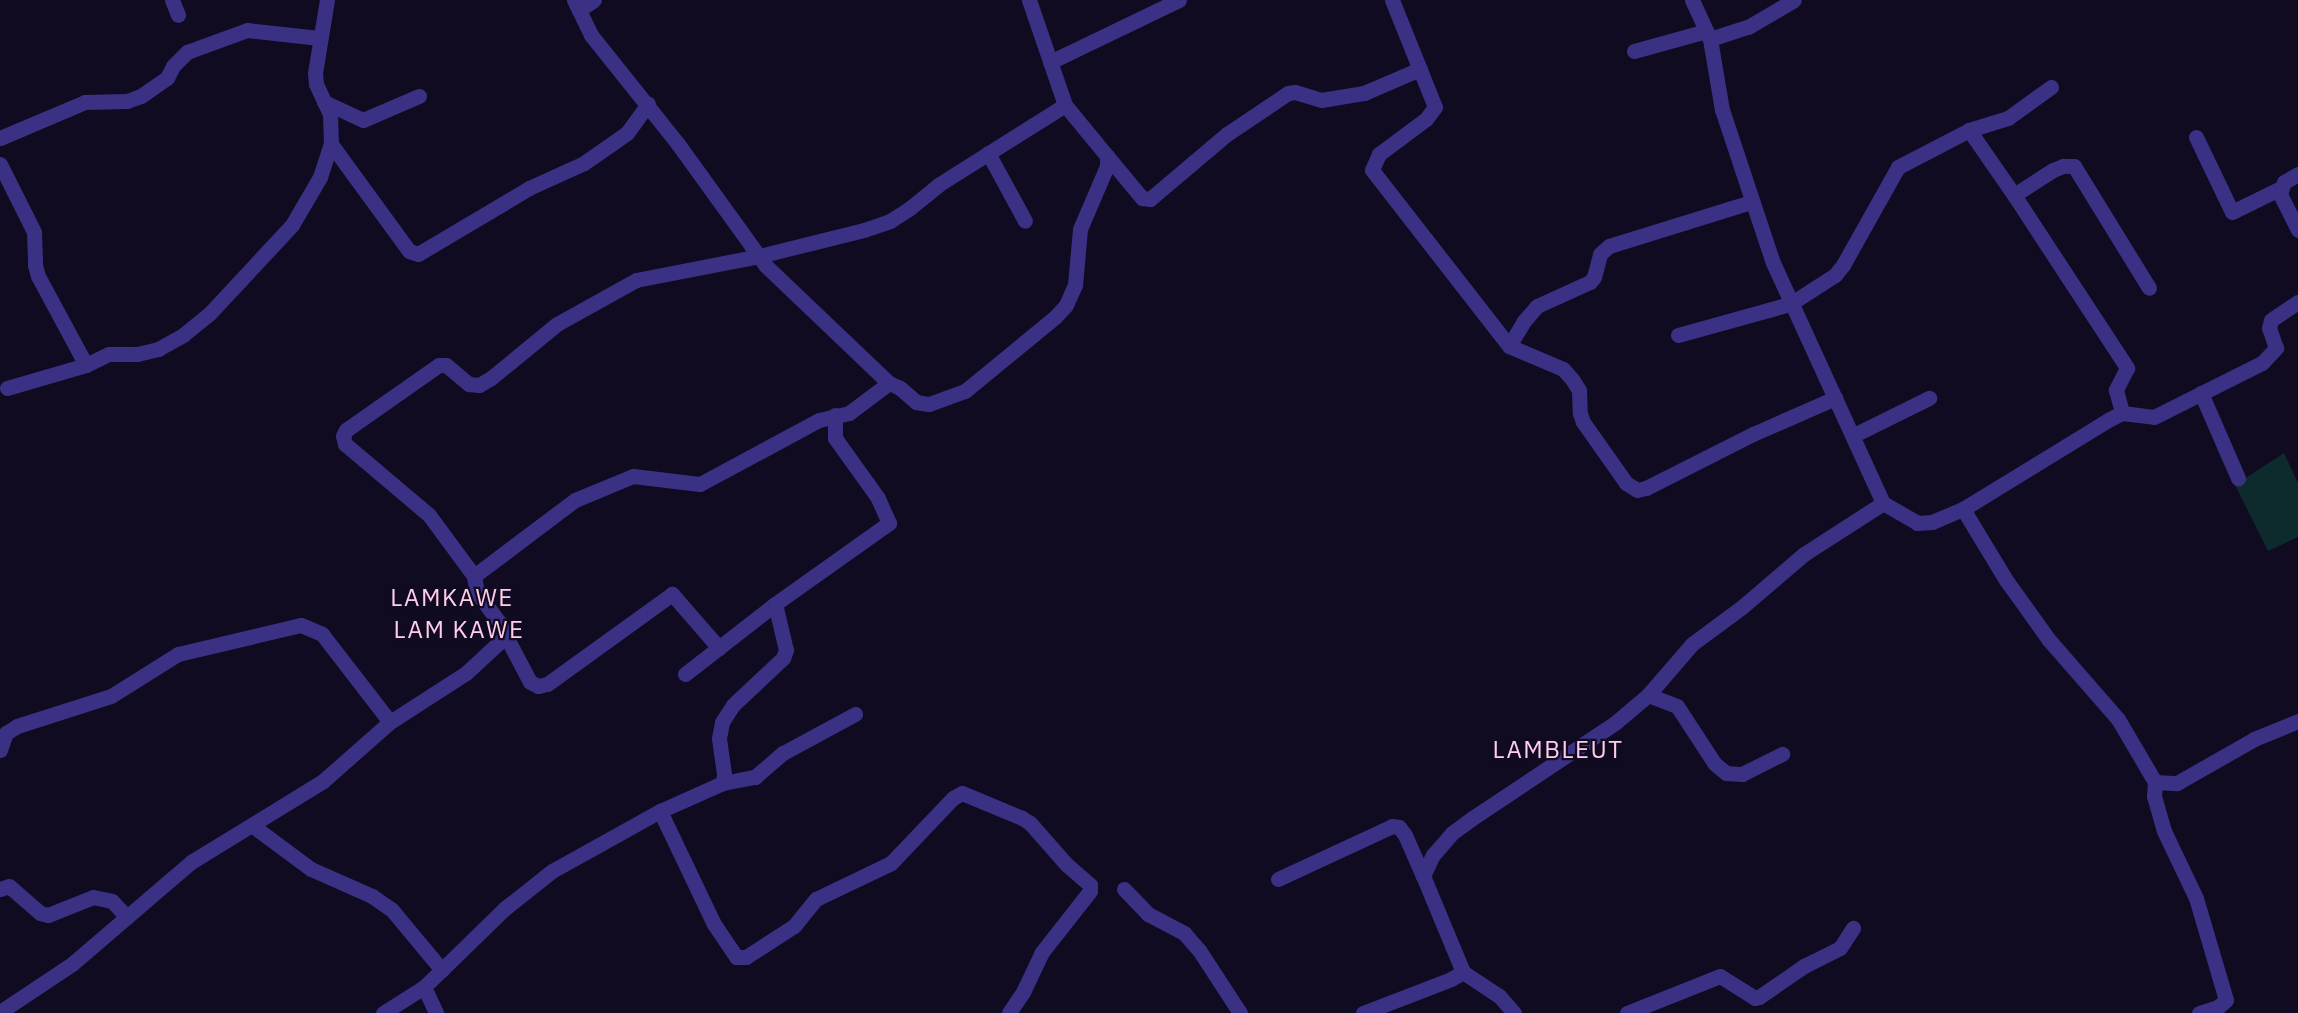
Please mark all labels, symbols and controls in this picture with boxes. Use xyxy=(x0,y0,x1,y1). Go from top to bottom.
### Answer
district label: LAMKAWE xyxy=(390,584,514,612)
district label: LAM KAWE xyxy=(394,616,524,644)
district label: LAMBLEUT xyxy=(1492,736,1624,764)

